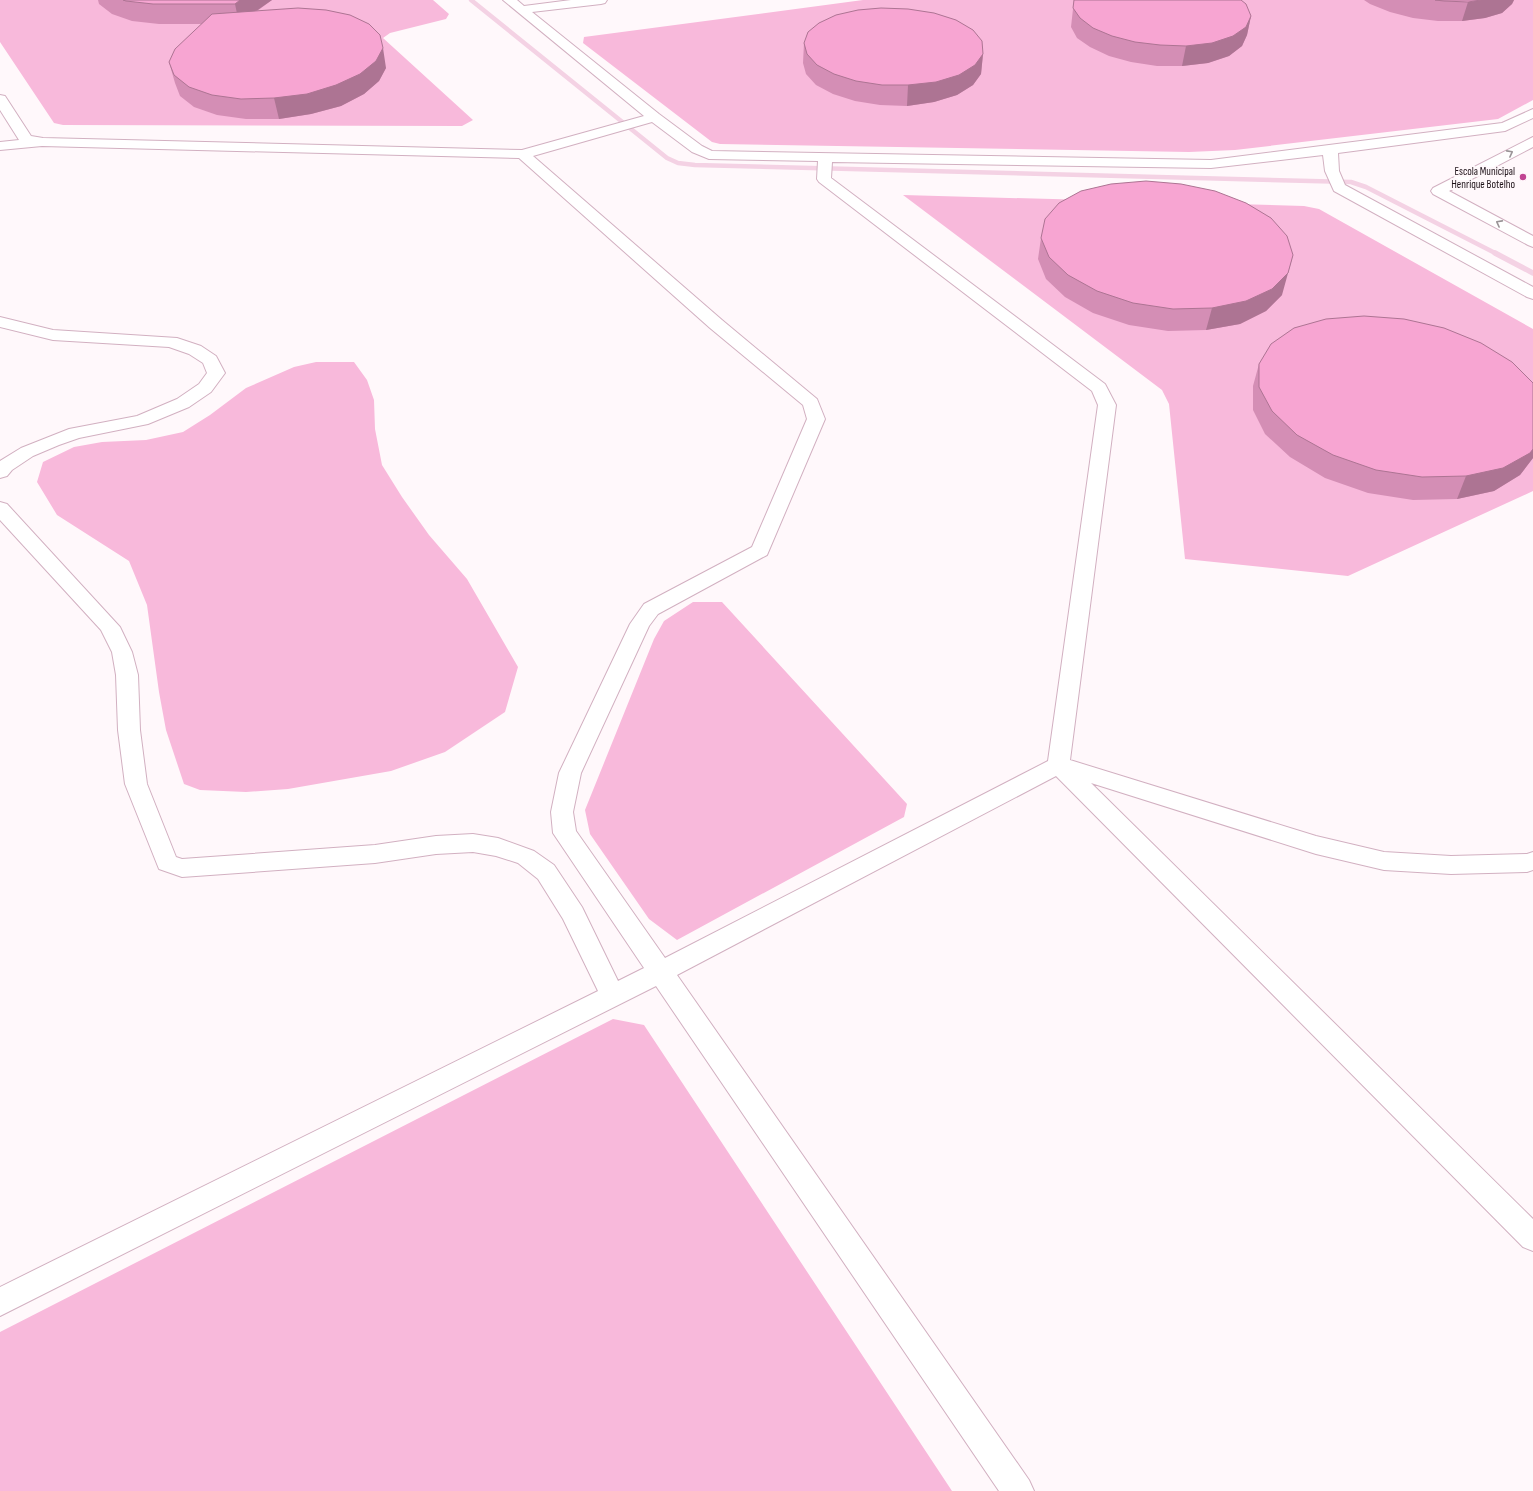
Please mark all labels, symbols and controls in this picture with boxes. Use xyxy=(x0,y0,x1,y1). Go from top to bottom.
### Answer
one-way arrow xyxy=(1506,150,1513,158)
place label: Escola Municipal Henrique Botelho xyxy=(1451,165,1515,191)
marker: Escola Municipal Henrique Botelho xyxy=(1518,172,1528,182)
one-way arrow xyxy=(1495,221,1503,228)

